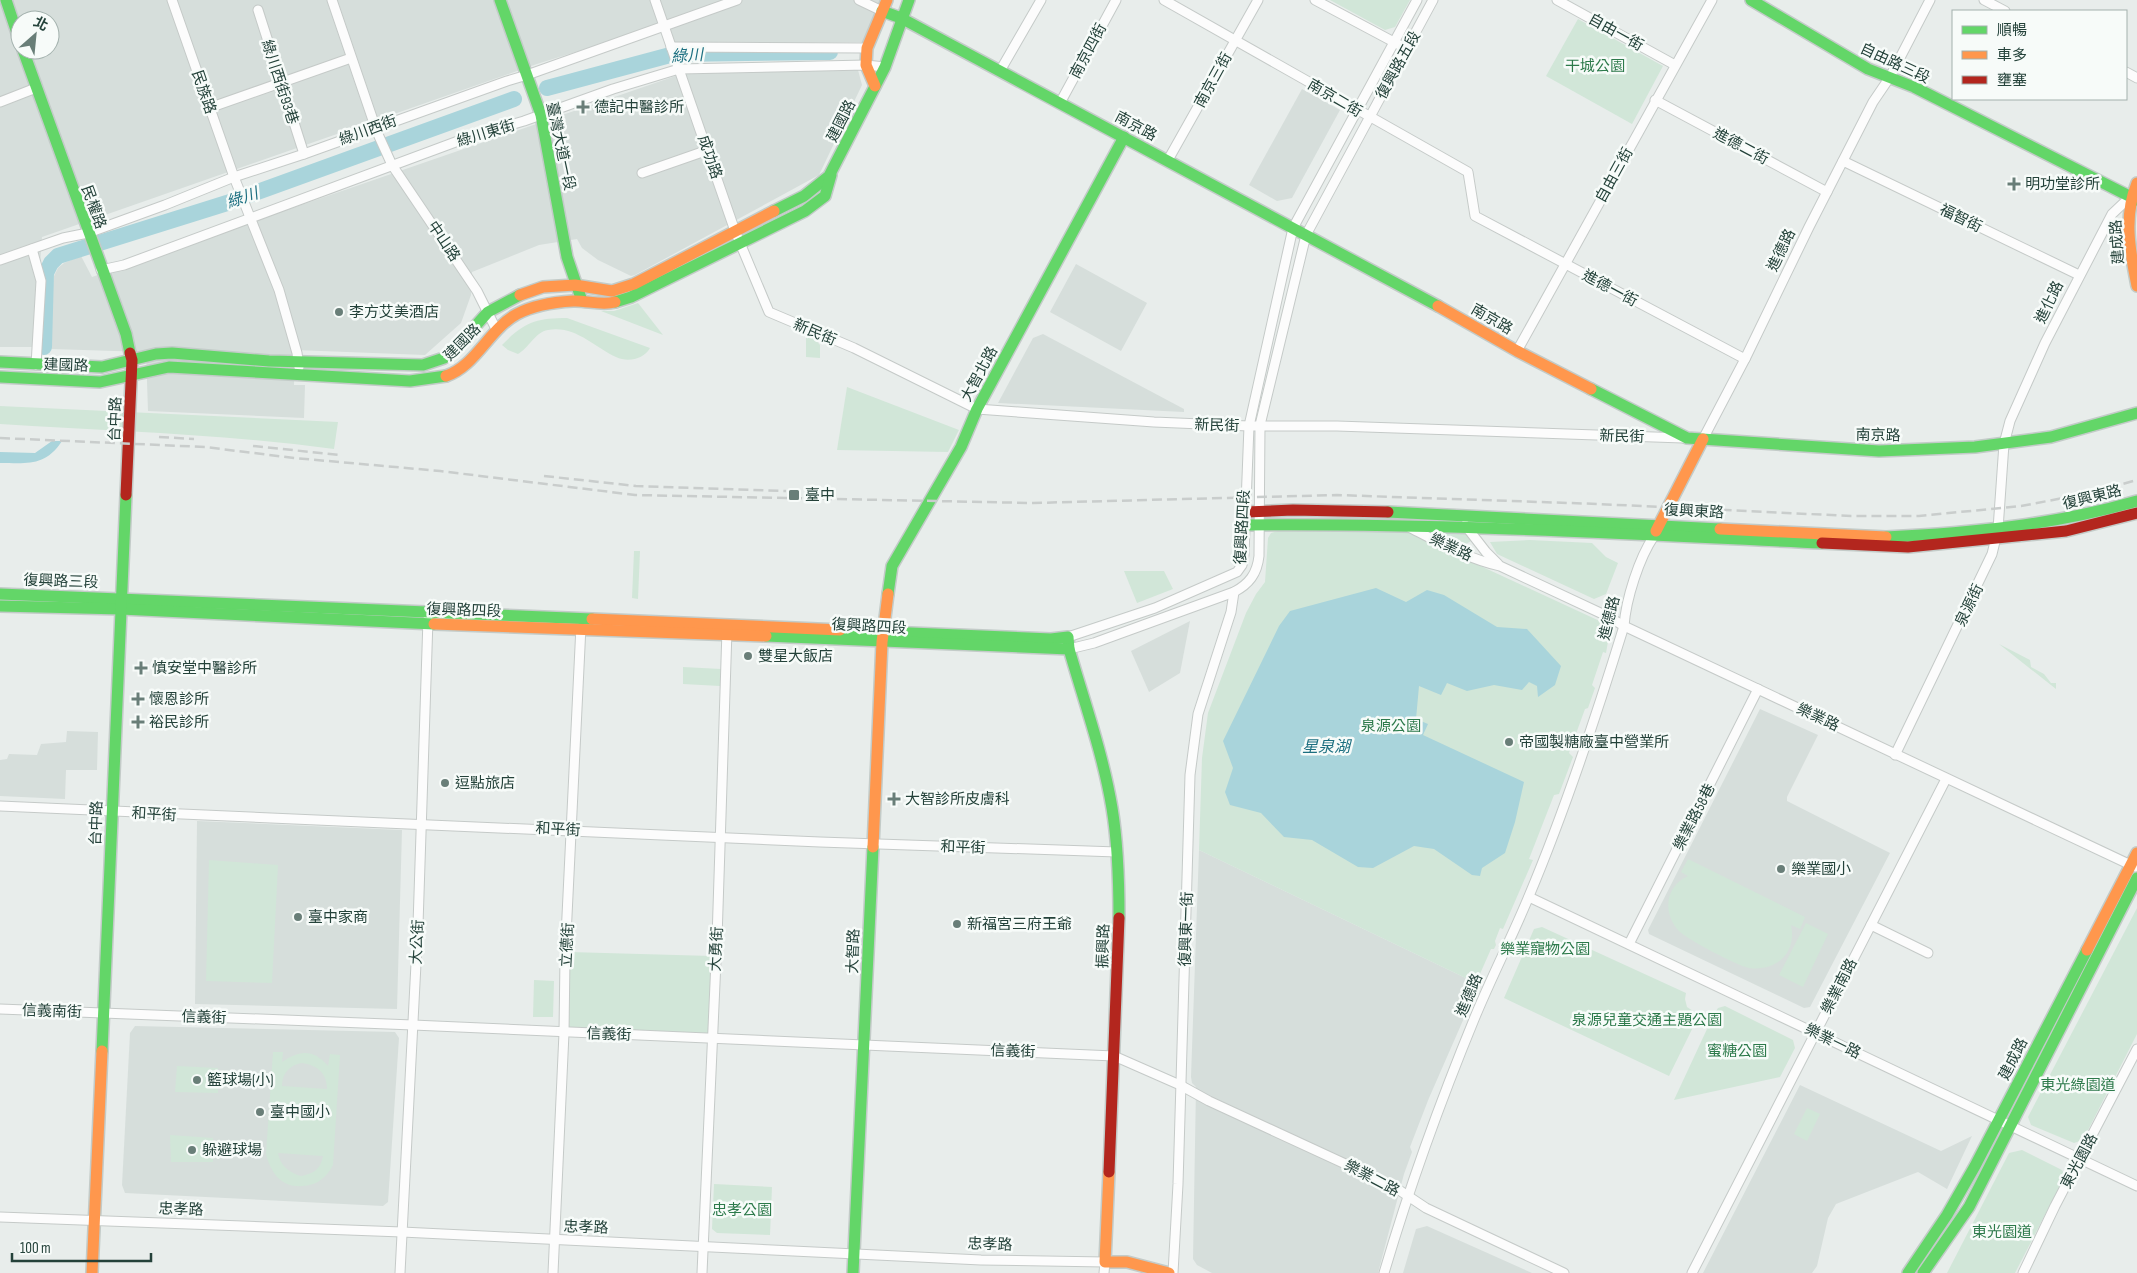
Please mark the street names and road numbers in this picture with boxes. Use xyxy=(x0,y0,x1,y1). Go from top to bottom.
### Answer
street label: 自由一街 xyxy=(1585,10,1647,55)
street label: 南京四街 xyxy=(1066,20,1111,82)
street label: 復興路五段 xyxy=(1372,28,1425,103)
street label: 綠川西街93巷 xyxy=(257,37,302,127)
street label: 自由路三段 xyxy=(1857,39,1933,88)
street label: 南京三街 xyxy=(1191,49,1236,111)
street label: 民族路 xyxy=(187,68,220,117)
street label: 南京二街 xyxy=(1304,75,1365,122)
street label: 建國路 xyxy=(823,97,860,146)
street label: 臺灣大道一段 xyxy=(542,100,579,192)
street label: 南京路 xyxy=(1111,107,1160,145)
street label: 綠川西街 xyxy=(337,111,400,150)
street label: 綠川東街 xyxy=(455,116,518,151)
street label: 進德二街 xyxy=(1710,124,1772,169)
street label: 成功路 xyxy=(693,133,726,182)
street label: 自由三街 xyxy=(1592,144,1637,206)
street label: 民權路 xyxy=(77,183,110,232)
street label: 福智街 xyxy=(1936,200,1985,237)
street label: 中山路 xyxy=(423,217,464,265)
street label: 建成路 xyxy=(2106,219,2129,265)
street label: 進德路 xyxy=(1763,226,1800,275)
street label: 進德一街 xyxy=(1579,266,1641,311)
street label: 進化路 xyxy=(2031,278,2068,327)
street label: 南京路 xyxy=(1468,300,1516,339)
street label: 新民街 xyxy=(790,315,839,350)
street label: 建國路 xyxy=(440,320,485,365)
street label: 大智北路 xyxy=(957,343,1002,405)
street label: 建國路 xyxy=(43,355,89,376)
street label: 台中路 xyxy=(105,396,126,442)
street label: 新民街 xyxy=(1194,415,1240,436)
street label: 新民街 xyxy=(1599,426,1645,447)
street label: 南京路 xyxy=(1855,426,1901,445)
street label: 復興東路 xyxy=(2061,481,2124,514)
street label: 復興路四段 xyxy=(1231,489,1254,565)
street label: 復興東路 xyxy=(1664,500,1724,523)
street label: 樂業路 xyxy=(1426,529,1475,566)
street label: 復興路三段 xyxy=(23,571,99,592)
street label: 泉源街 xyxy=(1951,581,1988,630)
street label: 進德路 xyxy=(1595,594,1624,642)
street label: 復興路四段 xyxy=(426,600,502,621)
street label: 復興路四段 xyxy=(831,615,907,638)
street label: 樂業路 xyxy=(1793,699,1842,736)
street label: 樂業路58巷 xyxy=(1669,781,1719,854)
street label: 台中路 xyxy=(86,800,107,846)
street label: 和平街 xyxy=(131,804,177,825)
street label: 和平街 xyxy=(535,819,581,840)
street label: 和平街 xyxy=(940,837,986,858)
street label: 復興東一街 xyxy=(1176,891,1197,967)
street label: 大公街 xyxy=(407,919,428,965)
street label: 立德街 xyxy=(557,922,578,968)
street label: 振興路 xyxy=(1093,923,1114,969)
street label: 大勇街 xyxy=(706,926,727,972)
street label: 大智路 xyxy=(843,928,864,974)
street label: 樂業南路 xyxy=(1817,955,1862,1017)
street label: 進德路 xyxy=(1452,971,1487,1020)
street label: 信義南街 xyxy=(22,1001,82,1022)
street label: 信義街 xyxy=(181,1007,227,1028)
street label: 樂業一路 xyxy=(1802,1020,1864,1063)
street label: 信義街 xyxy=(586,1024,632,1045)
street label: 建成路 xyxy=(1995,1035,2032,1084)
street label: 信義街 xyxy=(990,1041,1036,1062)
street label: 東光園路 xyxy=(2057,1130,2102,1192)
street label: 樂業二路 xyxy=(1341,1156,1403,1201)
street label: 忠孝路 xyxy=(158,1199,204,1220)
street label: 忠孝路 xyxy=(563,1217,609,1238)
street label: 忠孝路 xyxy=(967,1234,1013,1255)

